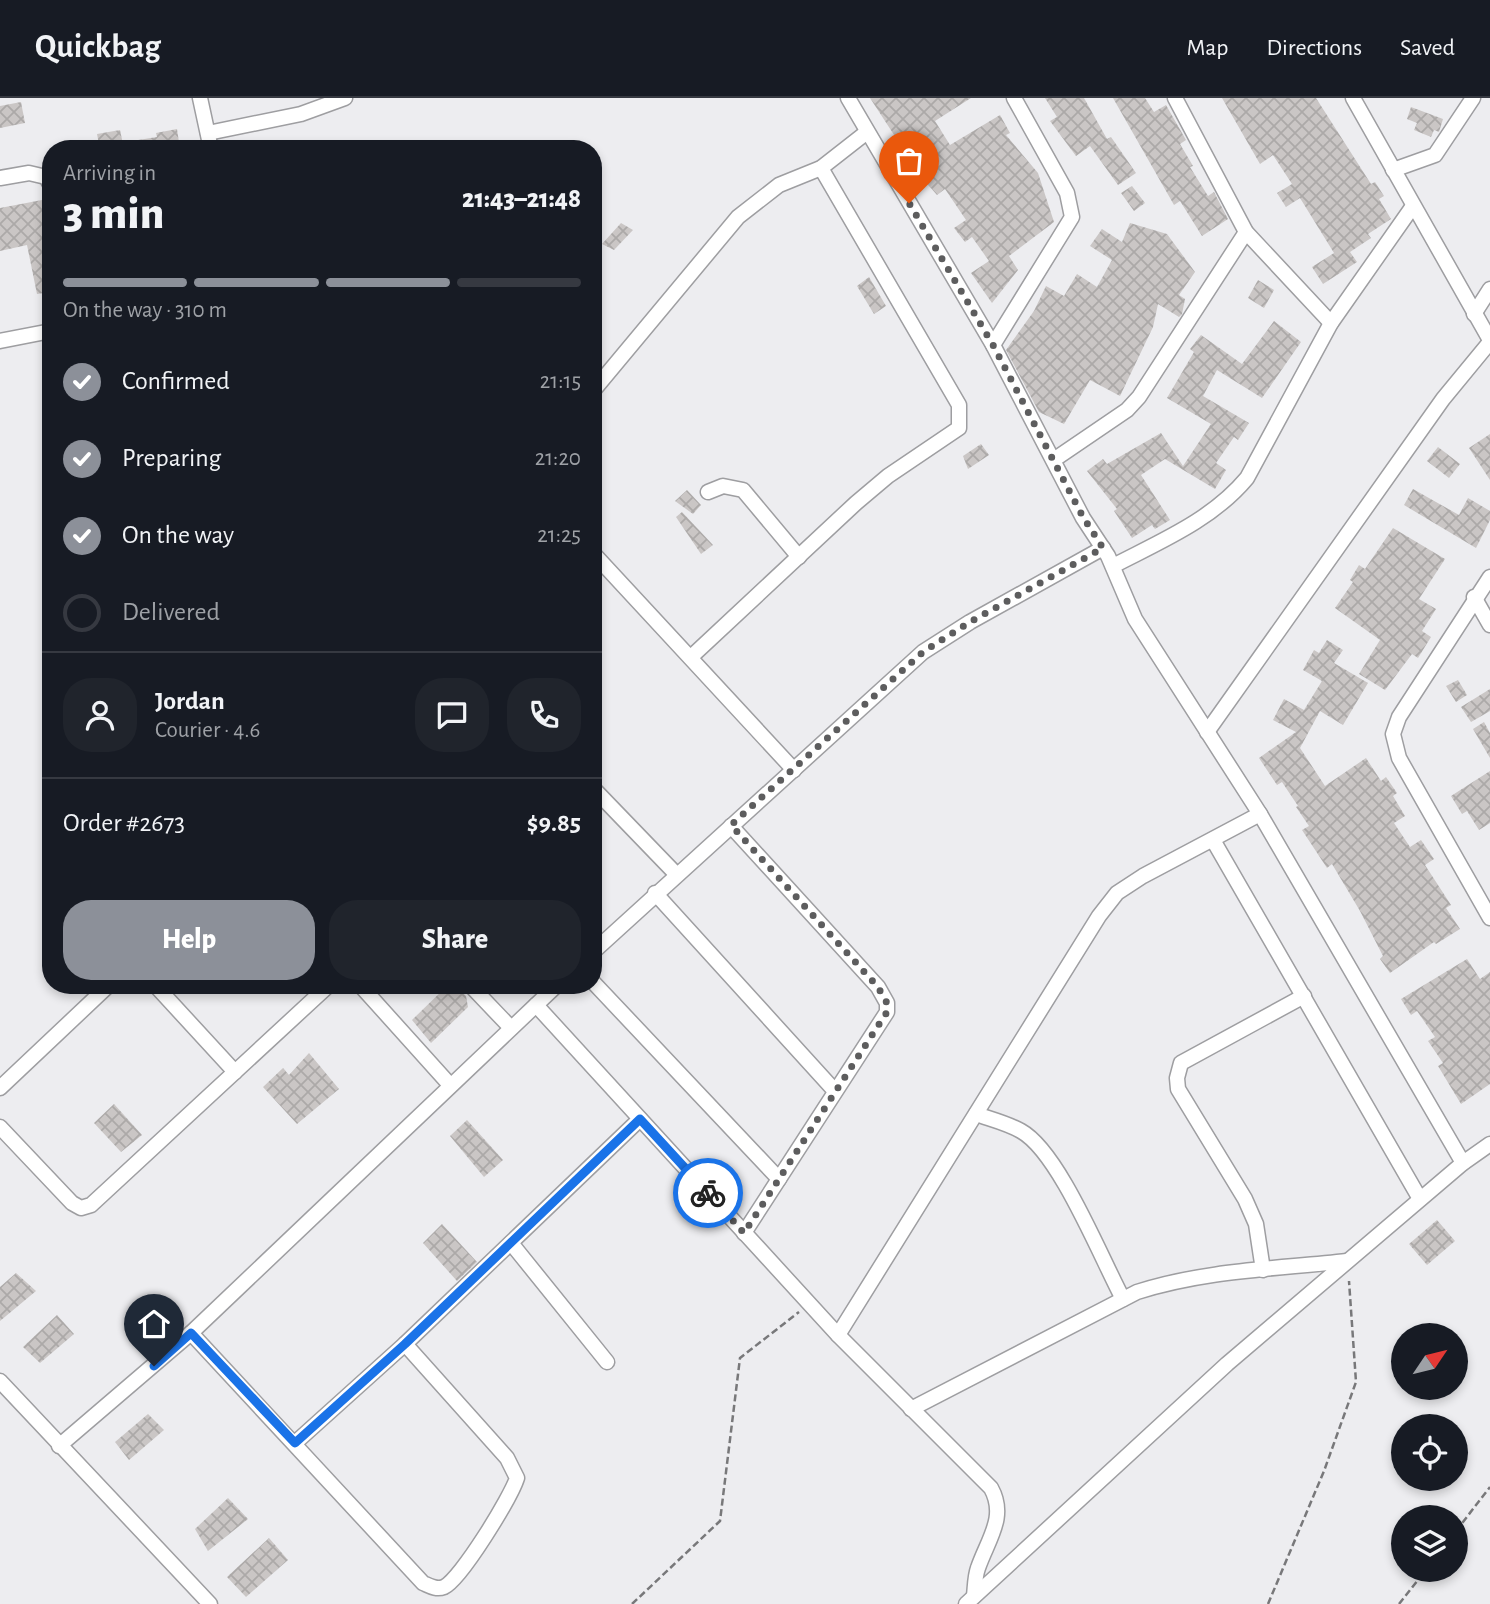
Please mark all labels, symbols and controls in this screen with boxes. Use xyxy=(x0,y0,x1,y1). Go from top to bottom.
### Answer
text: Quickbag xyxy=(35,31,161,64)
text: Map xyxy=(1186,36,1228,60)
text: Directions xyxy=(1266,36,1362,60)
text: Saved xyxy=(1400,36,1455,60)
pin xyxy=(879,131,939,203)
icon: bag xyxy=(890,142,928,180)
text: Arriving in xyxy=(63,162,156,185)
text: 21:43–21:48 xyxy=(462,186,581,212)
text: 3 min xyxy=(63,191,164,237)
text: On the way · 310 m xyxy=(63,299,227,322)
icon: check xyxy=(63,363,101,401)
text: Confirmed xyxy=(122,368,230,394)
text: 21:15 xyxy=(540,370,581,393)
icon: check xyxy=(63,440,101,478)
text: Preparing xyxy=(122,445,221,471)
text: 21:20 xyxy=(535,447,581,470)
icon: check xyxy=(63,517,101,555)
text: On the way xyxy=(122,522,234,548)
text: 21:25 xyxy=(537,524,581,547)
text: Delivered xyxy=(122,599,220,625)
button: person xyxy=(63,678,137,752)
button: chat xyxy=(415,678,489,752)
button: phone xyxy=(507,678,581,752)
text: Jordan xyxy=(155,688,225,714)
text: Courier · 4.6 xyxy=(155,719,260,742)
text: Order #2673 xyxy=(63,810,185,836)
text: $9.85 xyxy=(527,810,581,836)
button: Help xyxy=(63,900,315,980)
button: Share xyxy=(329,900,581,980)
courier xyxy=(673,1158,743,1228)
icon: bike xyxy=(689,1174,727,1212)
pin xyxy=(124,1294,184,1366)
icon: home xyxy=(135,1305,173,1343)
north arrow xyxy=(1391,1323,1468,1400)
map controls xyxy=(1391,1323,1468,1582)
button: locate xyxy=(1391,1414,1468,1491)
button: layers xyxy=(1391,1505,1468,1582)

